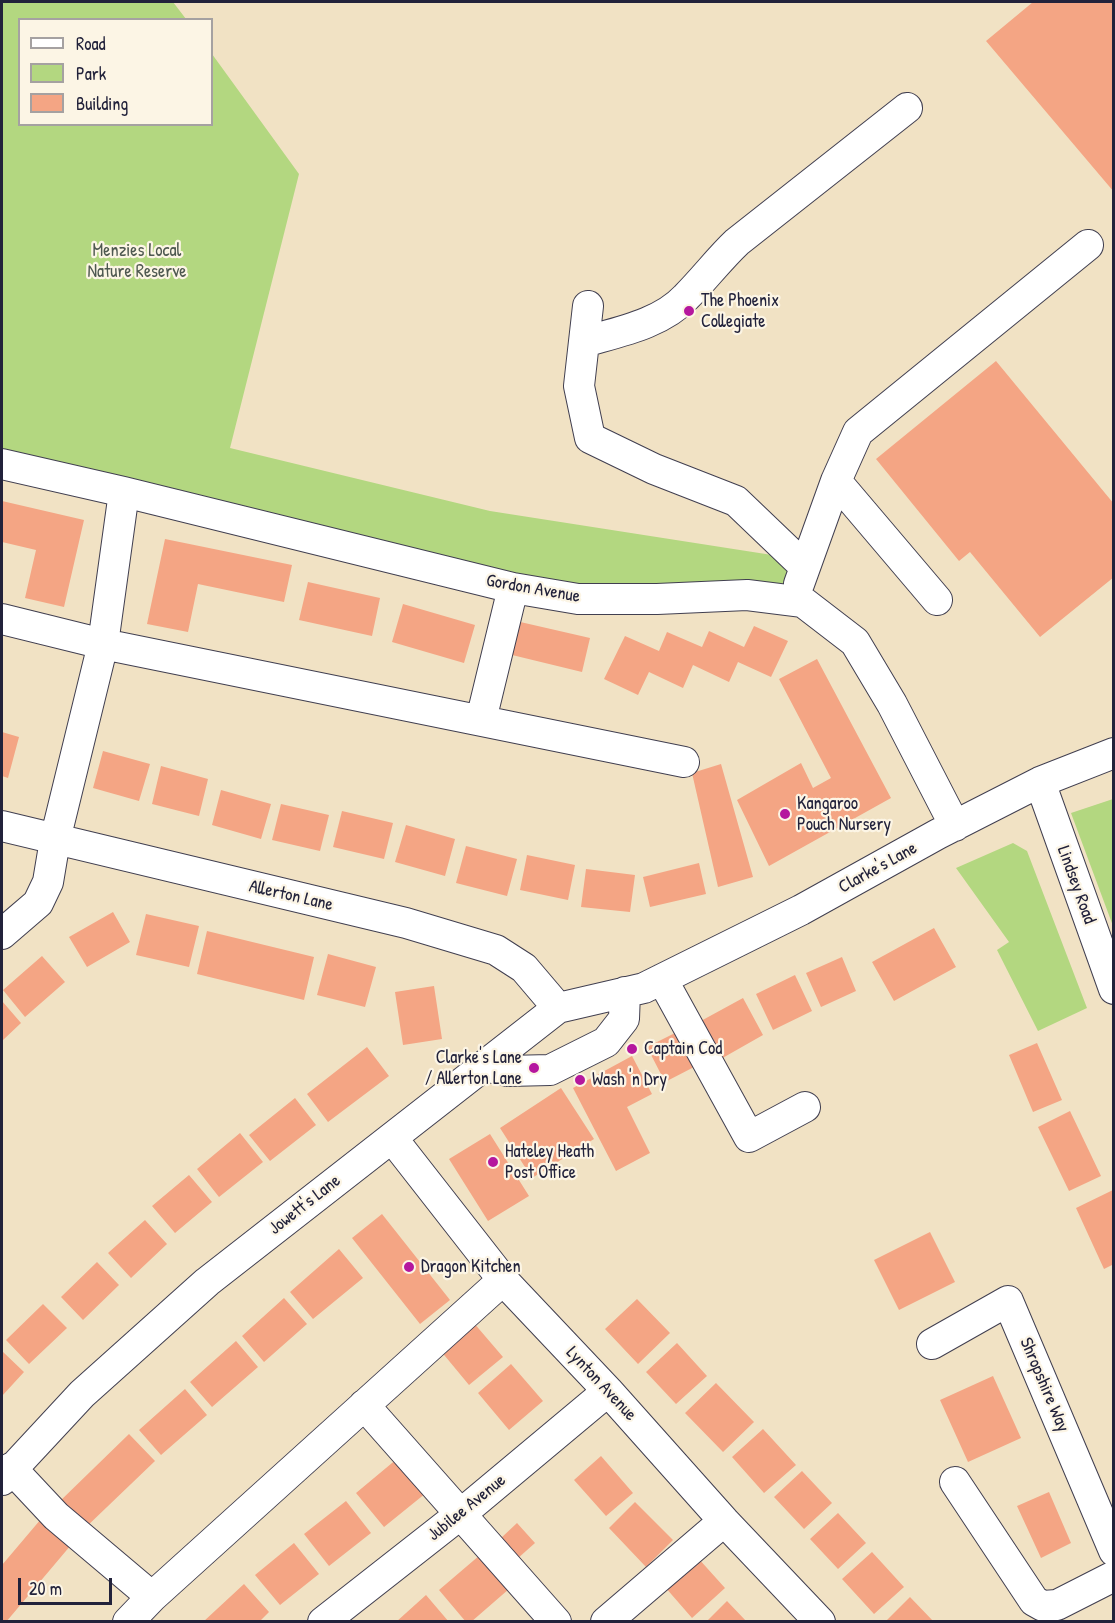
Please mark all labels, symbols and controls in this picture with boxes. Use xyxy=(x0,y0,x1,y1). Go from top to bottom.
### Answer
legend xyxy=(18,18,213,126)
text: Road xyxy=(76,31,106,56)
text: Park xyxy=(76,61,106,86)
text: Building xyxy=(76,91,128,116)
park label: Menzies Local Nature Reserve xyxy=(88,240,186,282)
place label: The Phoenix Collegiate xyxy=(701,290,779,332)
marker: The Phoenix Collegiate xyxy=(682,304,696,318)
street label: Gordon Avenue xyxy=(484,570,582,608)
place label: Kangaroo Pouch Nursery xyxy=(797,793,891,836)
marker: Kangaroo Pouch Nursery xyxy=(778,807,792,821)
street label: Clarke's Lane xyxy=(835,838,921,898)
street label: Lindsey Road xyxy=(1052,843,1100,927)
street label: Allerton Lane xyxy=(247,876,335,916)
place label: Captain Cod xyxy=(644,1038,722,1060)
marker: Captain Cod xyxy=(625,1042,639,1056)
place label: Clarke's Lane / Allerton Lane xyxy=(425,1047,522,1090)
marker: Clarke's Lane / Allerton Lane xyxy=(527,1061,541,1075)
place label: Wash 'n Dry xyxy=(592,1069,667,1091)
marker: Wash 'n Dry xyxy=(573,1073,587,1087)
place label: Hateley Heath Post Office xyxy=(505,1141,594,1184)
marker: Hateley Heath Post Office xyxy=(486,1155,500,1169)
street label: Jowett's Lane xyxy=(265,1170,345,1240)
place label: Dragon Kitchen xyxy=(421,1256,521,1278)
marker: Dragon Kitchen xyxy=(402,1260,416,1274)
street label: Shropshire Way xyxy=(1014,1335,1074,1435)
street label: Lynton Avenue xyxy=(561,1342,641,1426)
street label: Jubilee Avenue xyxy=(424,1470,510,1546)
scale bar xyxy=(21,1566,116,1604)
text: 20 m xyxy=(29,1576,62,1601)

